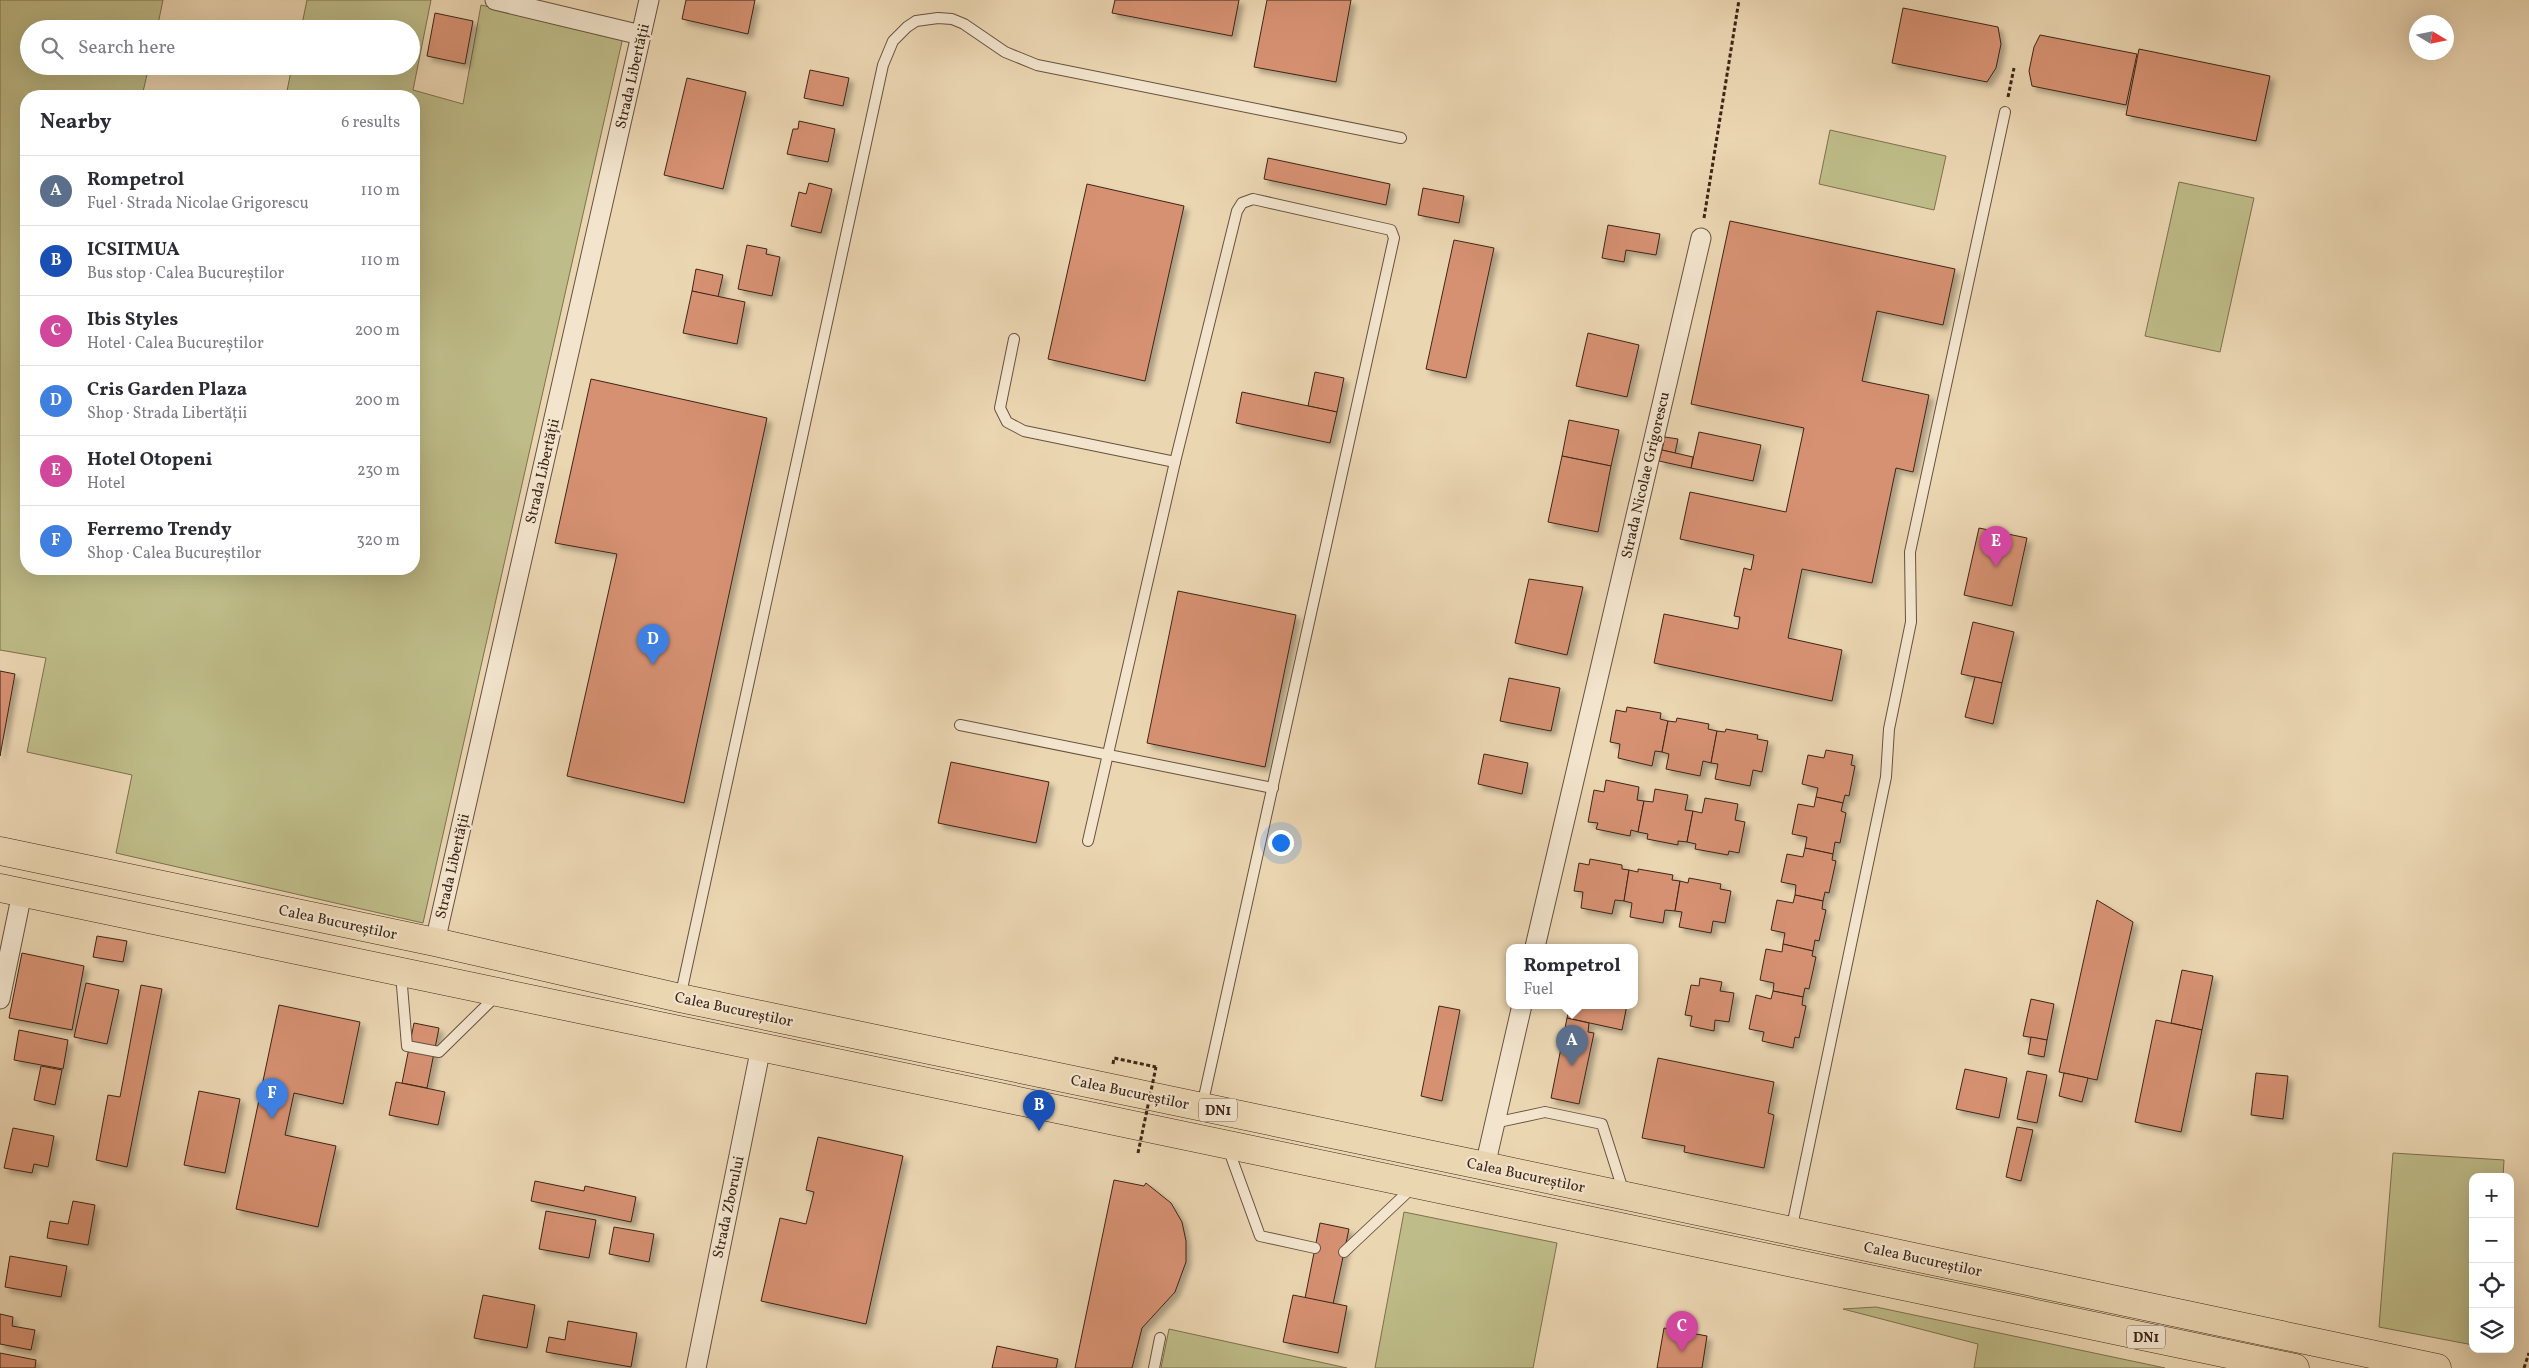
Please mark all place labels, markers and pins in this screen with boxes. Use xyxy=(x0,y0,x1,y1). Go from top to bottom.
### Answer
pin: E xyxy=(1980,526,2012,567)
pin: D xyxy=(637,624,669,665)
pin: A xyxy=(1556,1025,1588,1066)
pin: F xyxy=(256,1078,288,1119)
pin: B xyxy=(1023,1090,1055,1131)
pin: C xyxy=(1666,1311,1698,1352)

